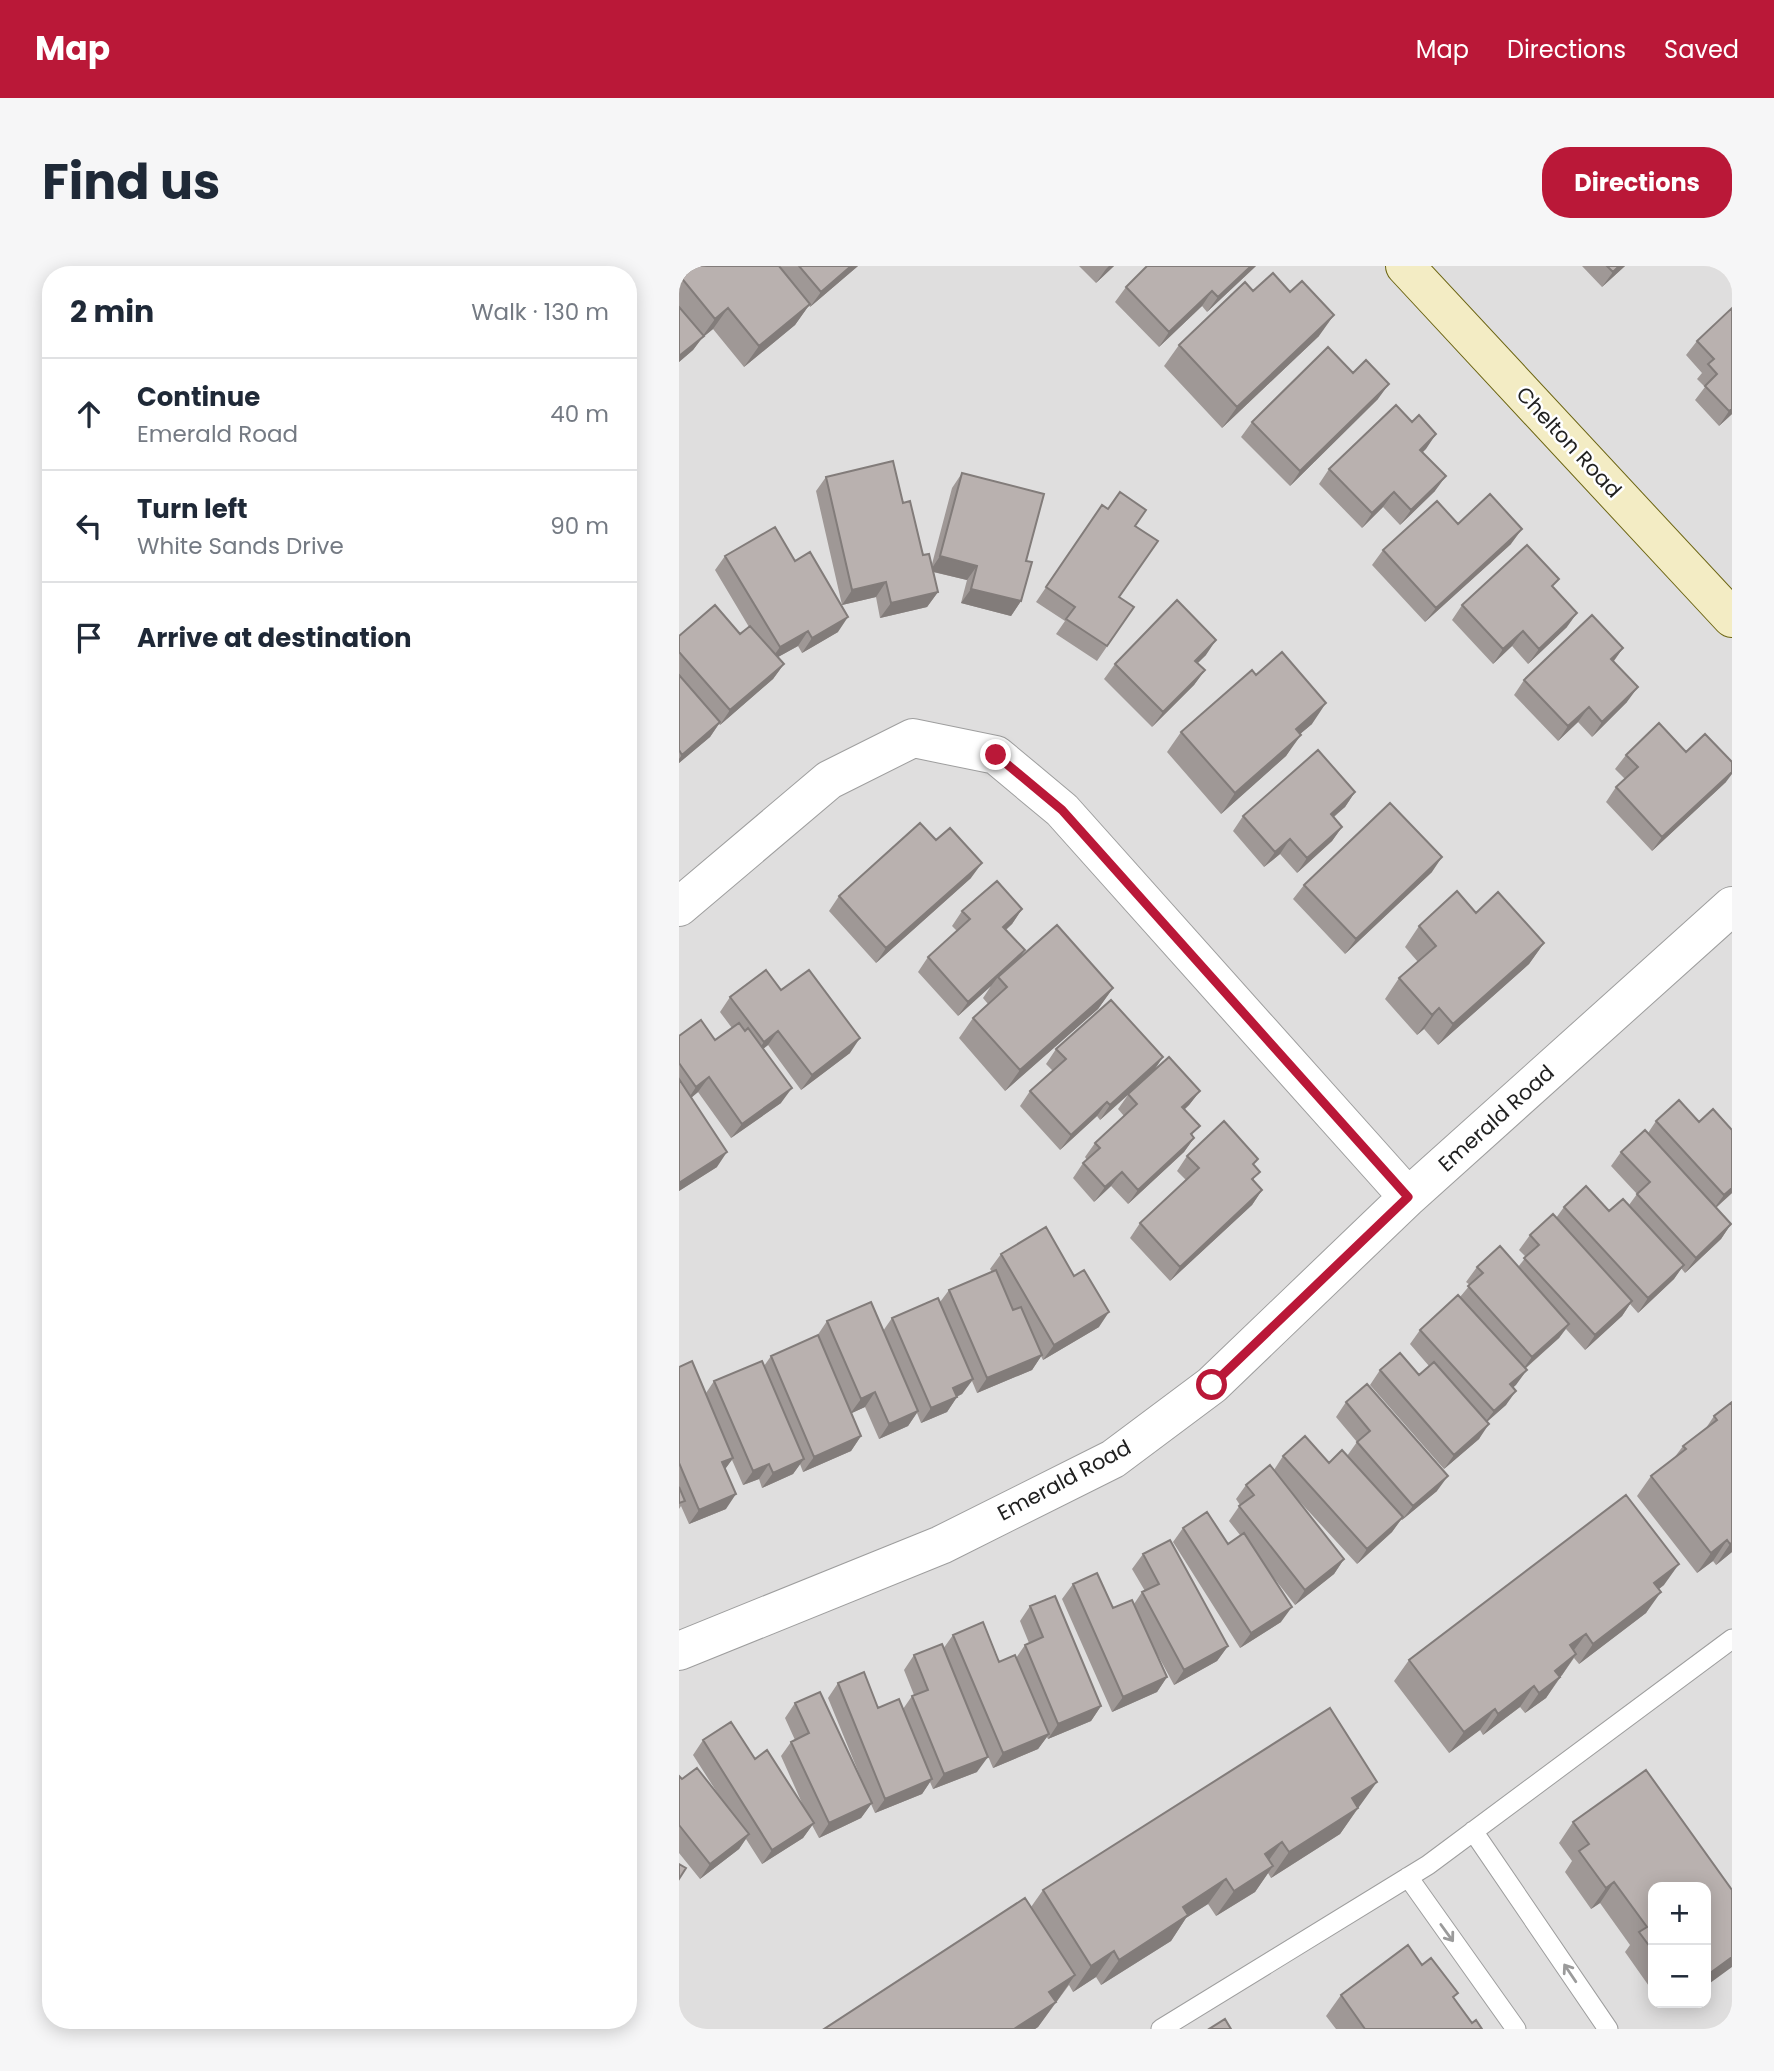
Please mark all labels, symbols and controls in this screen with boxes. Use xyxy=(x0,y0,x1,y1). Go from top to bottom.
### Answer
text: Map xyxy=(35,25,110,72)
text: Map xyxy=(1416,33,1469,66)
text: Directions xyxy=(1507,33,1626,66)
text: Saved xyxy=(1664,33,1739,66)
button: Directions xyxy=(1542,147,1732,218)
text: Find us xyxy=(42,148,220,216)
text: 2 min xyxy=(70,290,154,333)
text: Walk · 130 m xyxy=(471,296,609,328)
text: Continue xyxy=(137,379,260,415)
street label: Chelton Road xyxy=(1510,380,1628,504)
icon: ahead xyxy=(70,395,108,433)
text: 40 m xyxy=(550,398,609,430)
text: Emerald Road xyxy=(137,418,298,450)
text: Turn left xyxy=(137,491,248,527)
icon: left xyxy=(70,507,108,545)
text: 90 m xyxy=(550,510,609,542)
text: White Sands Drive xyxy=(137,530,344,562)
icon: arrive xyxy=(70,619,108,657)
text: Arrive at destination xyxy=(137,620,412,656)
route end xyxy=(980,739,1011,770)
street label: Emerald Road xyxy=(1432,1058,1560,1178)
route start xyxy=(1196,1369,1227,1400)
street label: Emerald Road xyxy=(992,1433,1136,1527)
map controls xyxy=(1648,1882,1711,2008)
button: + xyxy=(1648,1882,1711,1945)
one-way arrow xyxy=(1440,1923,1455,1942)
button: − xyxy=(1648,1945,1711,2008)
one-way arrow xyxy=(1563,1964,1577,1983)

